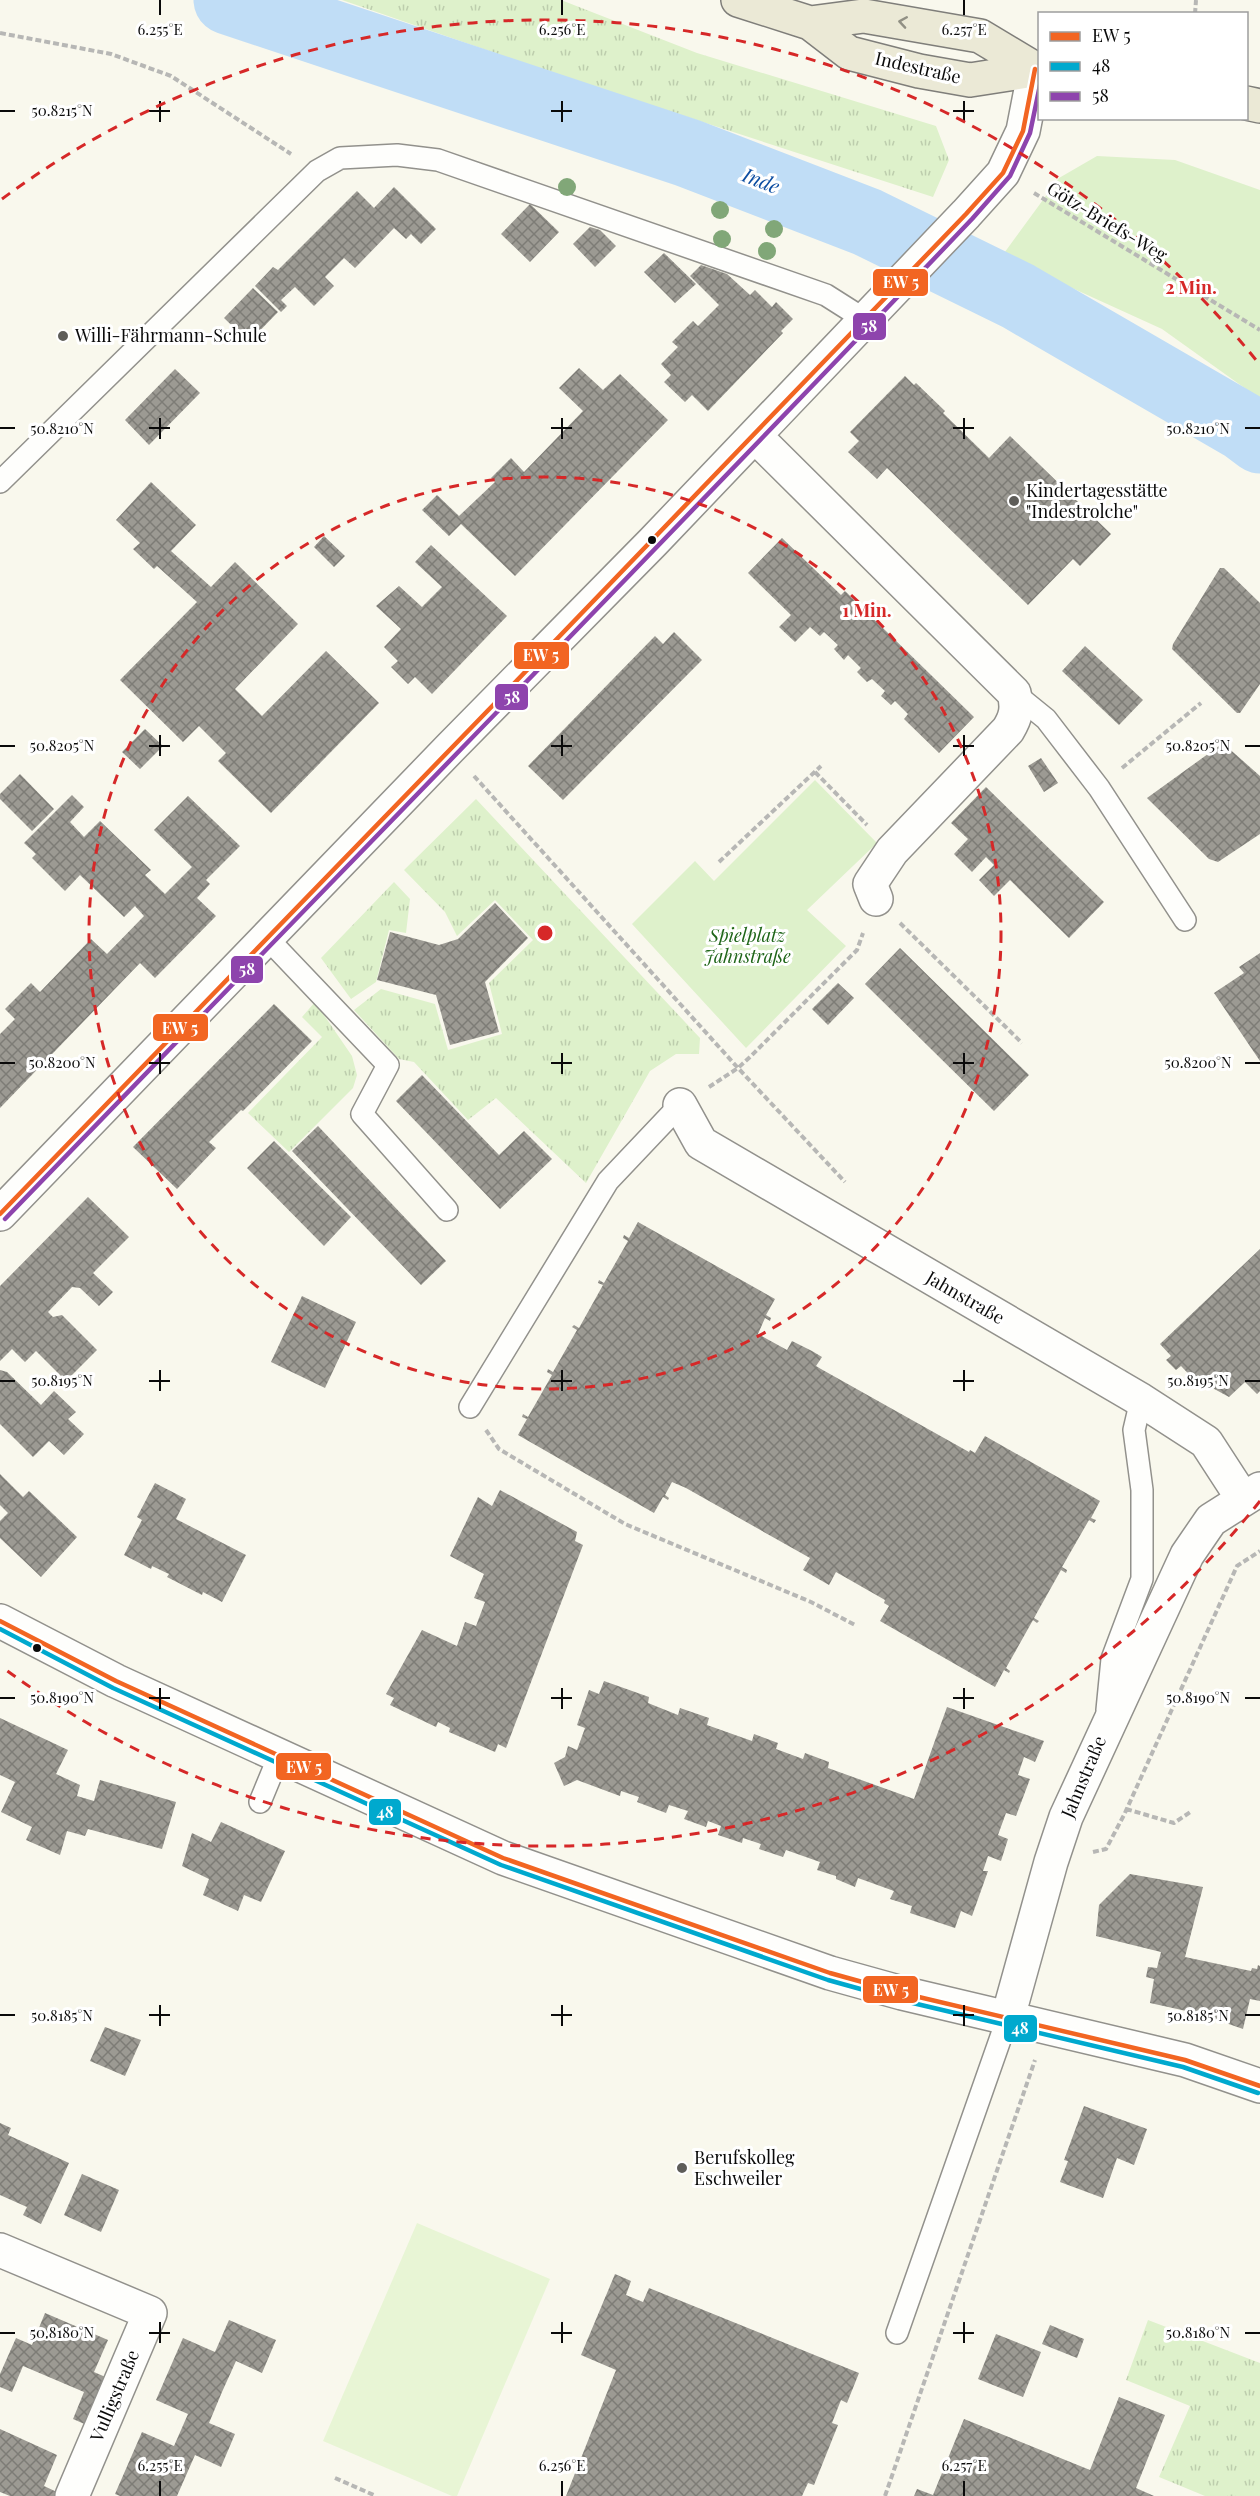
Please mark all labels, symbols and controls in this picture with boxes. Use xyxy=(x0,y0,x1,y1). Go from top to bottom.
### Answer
legend xyxy=(1038,12,1248,120)
one-way arrow xyxy=(898,16,908,29)
text: 6.255°E xyxy=(137,19,183,39)
text: 6.256°E xyxy=(539,19,585,39)
text: 6.257°E xyxy=(941,19,987,39)
text: EW 5 xyxy=(1092,23,1131,47)
street label: Indestraße xyxy=(873,45,964,89)
text: 48 xyxy=(1092,53,1110,77)
text: 58 xyxy=(1092,83,1109,107)
text: 50.8215°N xyxy=(31,100,93,120)
water label: Inde xyxy=(738,160,784,199)
street label: Götz-Briefs-Weg xyxy=(1043,176,1173,267)
line badge: EW 5 xyxy=(872,268,929,297)
text: EW 5 xyxy=(883,271,919,292)
text: 2 Min. xyxy=(1165,275,1217,299)
line badge: 58 xyxy=(852,312,887,341)
text: 58 xyxy=(861,315,877,336)
place label: Willi-Fährmann-Schule xyxy=(74,323,267,347)
marker: Willi-Fährmann-Schule xyxy=(56,329,70,343)
text: 50.8210°N xyxy=(30,418,94,438)
text: 50.8210°N xyxy=(1166,418,1230,438)
place label: Kindertagesstätte "Indestrolche" xyxy=(1026,478,1168,523)
marker: Kindertagesstätte "Indestrolche" xyxy=(1007,494,1021,508)
unlabelled marker xyxy=(646,534,658,546)
text: 1 Min. xyxy=(842,598,892,622)
line badge: EW 5 xyxy=(513,641,570,670)
text: EW 5 xyxy=(523,644,559,665)
line badge: 58 xyxy=(494,683,529,711)
text: 58 xyxy=(504,686,520,707)
text: 50.8205°N xyxy=(30,735,95,755)
text: 50.8205°N xyxy=(1166,735,1231,755)
centre of rings xyxy=(535,923,555,943)
park label: Spielplatz Jahnstraße xyxy=(703,923,791,968)
line badge: 58 xyxy=(230,955,264,984)
text: 58 xyxy=(239,958,255,979)
line badge: EW 5 xyxy=(152,1013,209,1042)
text: EW 5 xyxy=(162,1017,198,1038)
text: 50.8200°N xyxy=(28,1052,96,1072)
text: 50.8200°N xyxy=(1164,1052,1232,1072)
street label: Jahnstraße xyxy=(921,1265,1009,1329)
text: 50.8195°N xyxy=(31,1370,93,1390)
text: 50.8195°N xyxy=(1167,1370,1229,1390)
unlabelled marker xyxy=(31,1642,43,1654)
text: 50.8190°N xyxy=(30,1687,94,1707)
text: 50.8190°N xyxy=(1166,1687,1230,1707)
street label: Jahnstraße xyxy=(1055,1732,1111,1822)
line badge: EW 5 xyxy=(275,1752,332,1781)
text: EW 5 xyxy=(286,1756,322,1777)
line badge: 48 xyxy=(368,1798,402,1826)
text: 48 xyxy=(376,1801,394,1822)
line badge: EW 5 xyxy=(862,1975,919,2004)
text: EW 5 xyxy=(873,1979,909,2000)
text: 50.8185°N xyxy=(31,2005,93,2025)
text: 50.8185°N xyxy=(1167,2005,1229,2025)
line badge: 48 xyxy=(1003,2014,1038,2043)
text: 48 xyxy=(1011,2017,1029,2038)
place label: Berufskolleg Eschweiler xyxy=(694,2145,795,2190)
marker: Berufskolleg Eschweiler xyxy=(675,2161,689,2175)
text: 50.8180°N xyxy=(30,2322,95,2342)
text: 50.8180°N xyxy=(1166,2322,1231,2342)
street label: Vulligstraße xyxy=(84,2346,144,2446)
text: 6.255°E xyxy=(137,2455,183,2475)
text: 6.256°E xyxy=(539,2455,585,2475)
text: 6.257°E xyxy=(941,2455,987,2475)

